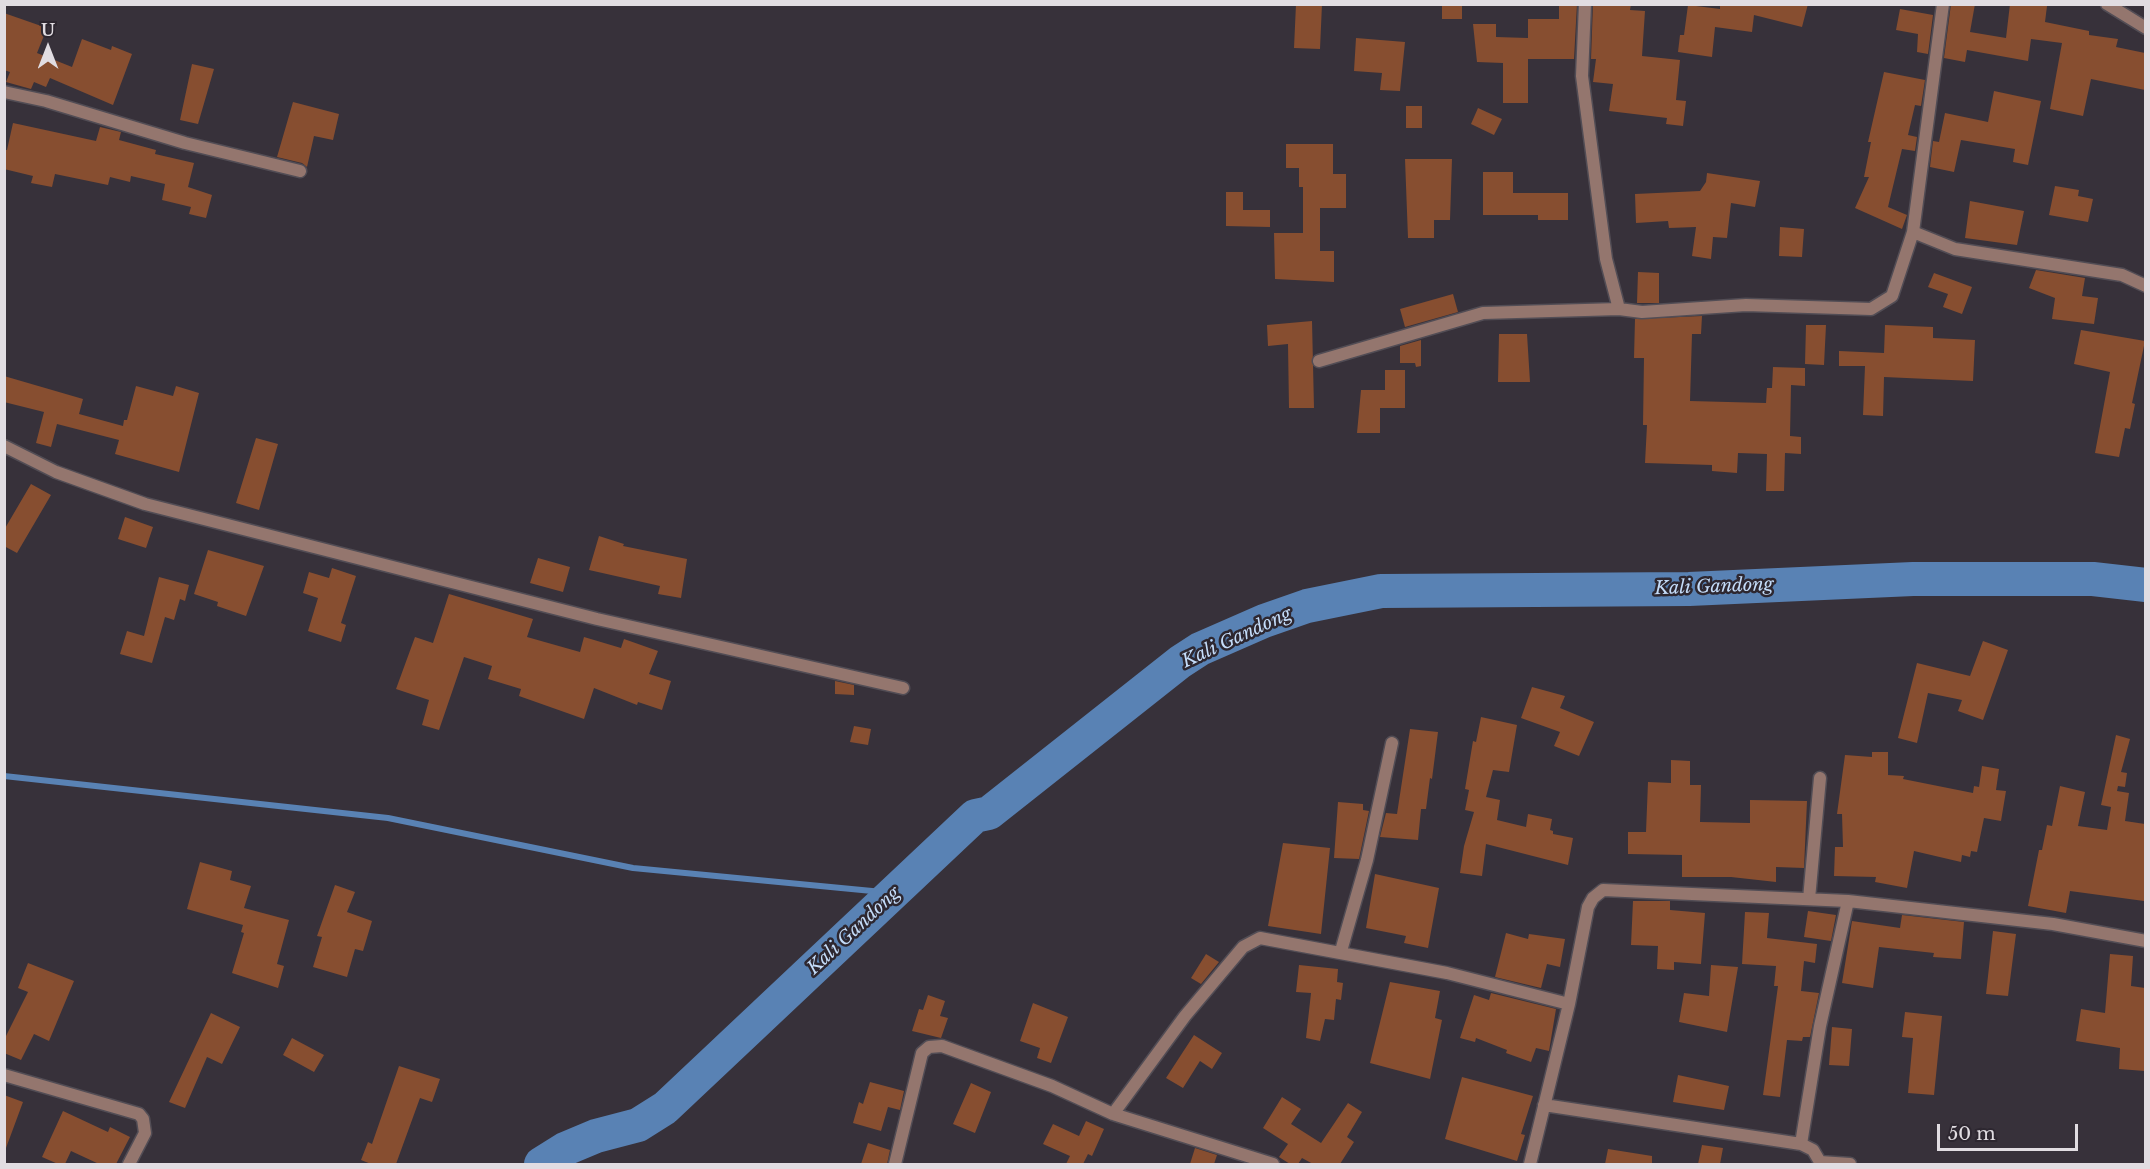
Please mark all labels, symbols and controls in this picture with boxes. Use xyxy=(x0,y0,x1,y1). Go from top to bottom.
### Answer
north arrow xyxy=(18,18,78,78)
text: U xyxy=(41,20,55,40)
water label: Kali Gandong xyxy=(1654,574,1774,600)
water label: Kali Gandong xyxy=(1178,603,1296,673)
water label: Kali Gandong xyxy=(803,883,905,979)
scale bar xyxy=(1940,1112,2081,1150)
text: 50 m xyxy=(1948,1123,1996,1145)

